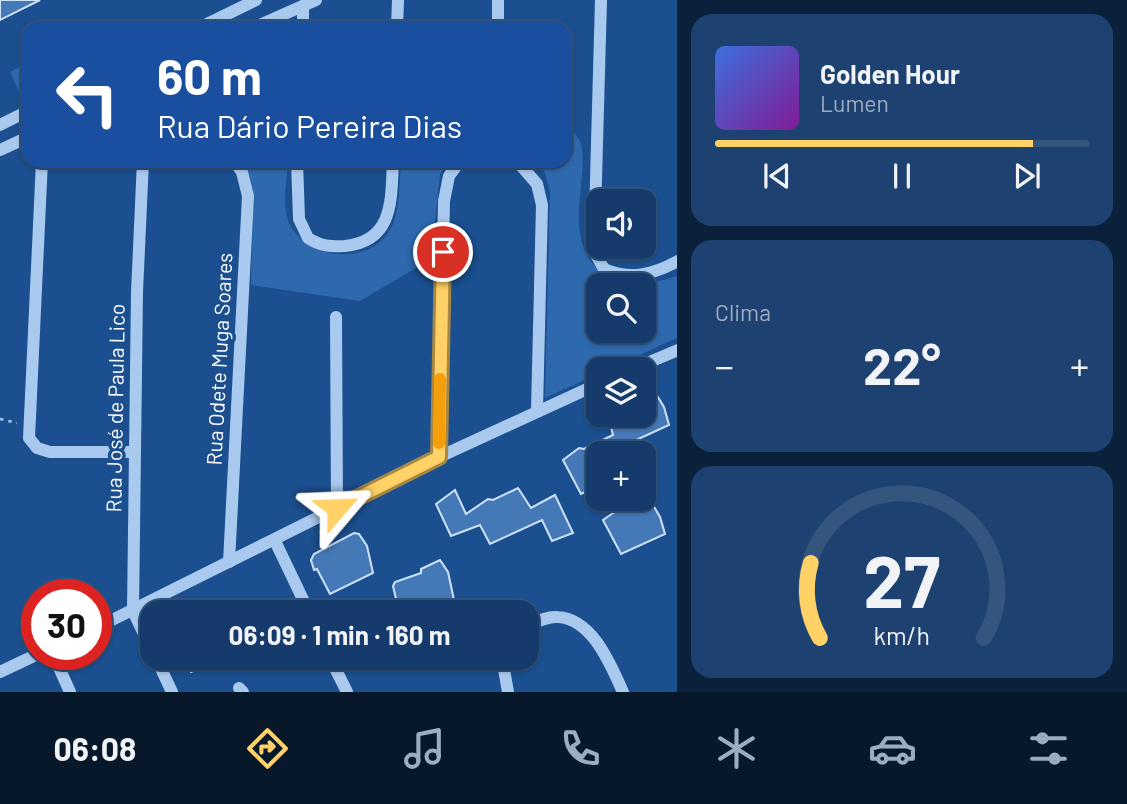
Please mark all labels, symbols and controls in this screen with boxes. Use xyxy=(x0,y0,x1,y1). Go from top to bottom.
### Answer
text: 60 m xyxy=(157,46,262,105)
icon: left xyxy=(42,49,133,140)
text: Golden Hour xyxy=(820,58,960,89)
text: Lumen xyxy=(820,89,889,117)
text: Rua Dário Pereira Dias xyxy=(157,106,462,144)
icon: previous xyxy=(758,157,796,195)
icon: pause xyxy=(883,157,921,195)
icon: next xyxy=(1008,157,1046,195)
map controls xyxy=(586,189,656,511)
button: sound xyxy=(586,189,656,259)
pin xyxy=(413,222,473,282)
icon: arrive xyxy=(424,233,462,271)
street label: Rua Odete Muga Soares xyxy=(200,252,237,466)
button: search xyxy=(586,273,656,343)
text: Clima xyxy=(715,298,771,326)
street label: Rua José de Paula Lico xyxy=(100,303,129,513)
text: 22° xyxy=(863,333,941,395)
text: − xyxy=(715,342,734,388)
text: + xyxy=(1070,342,1089,388)
button: layers xyxy=(586,357,656,427)
button: + xyxy=(586,441,656,511)
position arrow xyxy=(300,471,374,545)
text: 27 xyxy=(864,535,940,623)
speed limit sign: 30 xyxy=(21,579,112,670)
text: 06:09 · 1 min · 160 m xyxy=(229,619,450,650)
text: km/h xyxy=(874,620,930,650)
icon: directions xyxy=(243,724,292,773)
icon: music xyxy=(400,724,449,773)
icon: phone xyxy=(556,724,605,773)
icon: climate xyxy=(712,724,761,773)
icon: car xyxy=(868,724,917,773)
icon: filters xyxy=(1024,724,1073,773)
text: 06:08 xyxy=(54,729,136,767)

